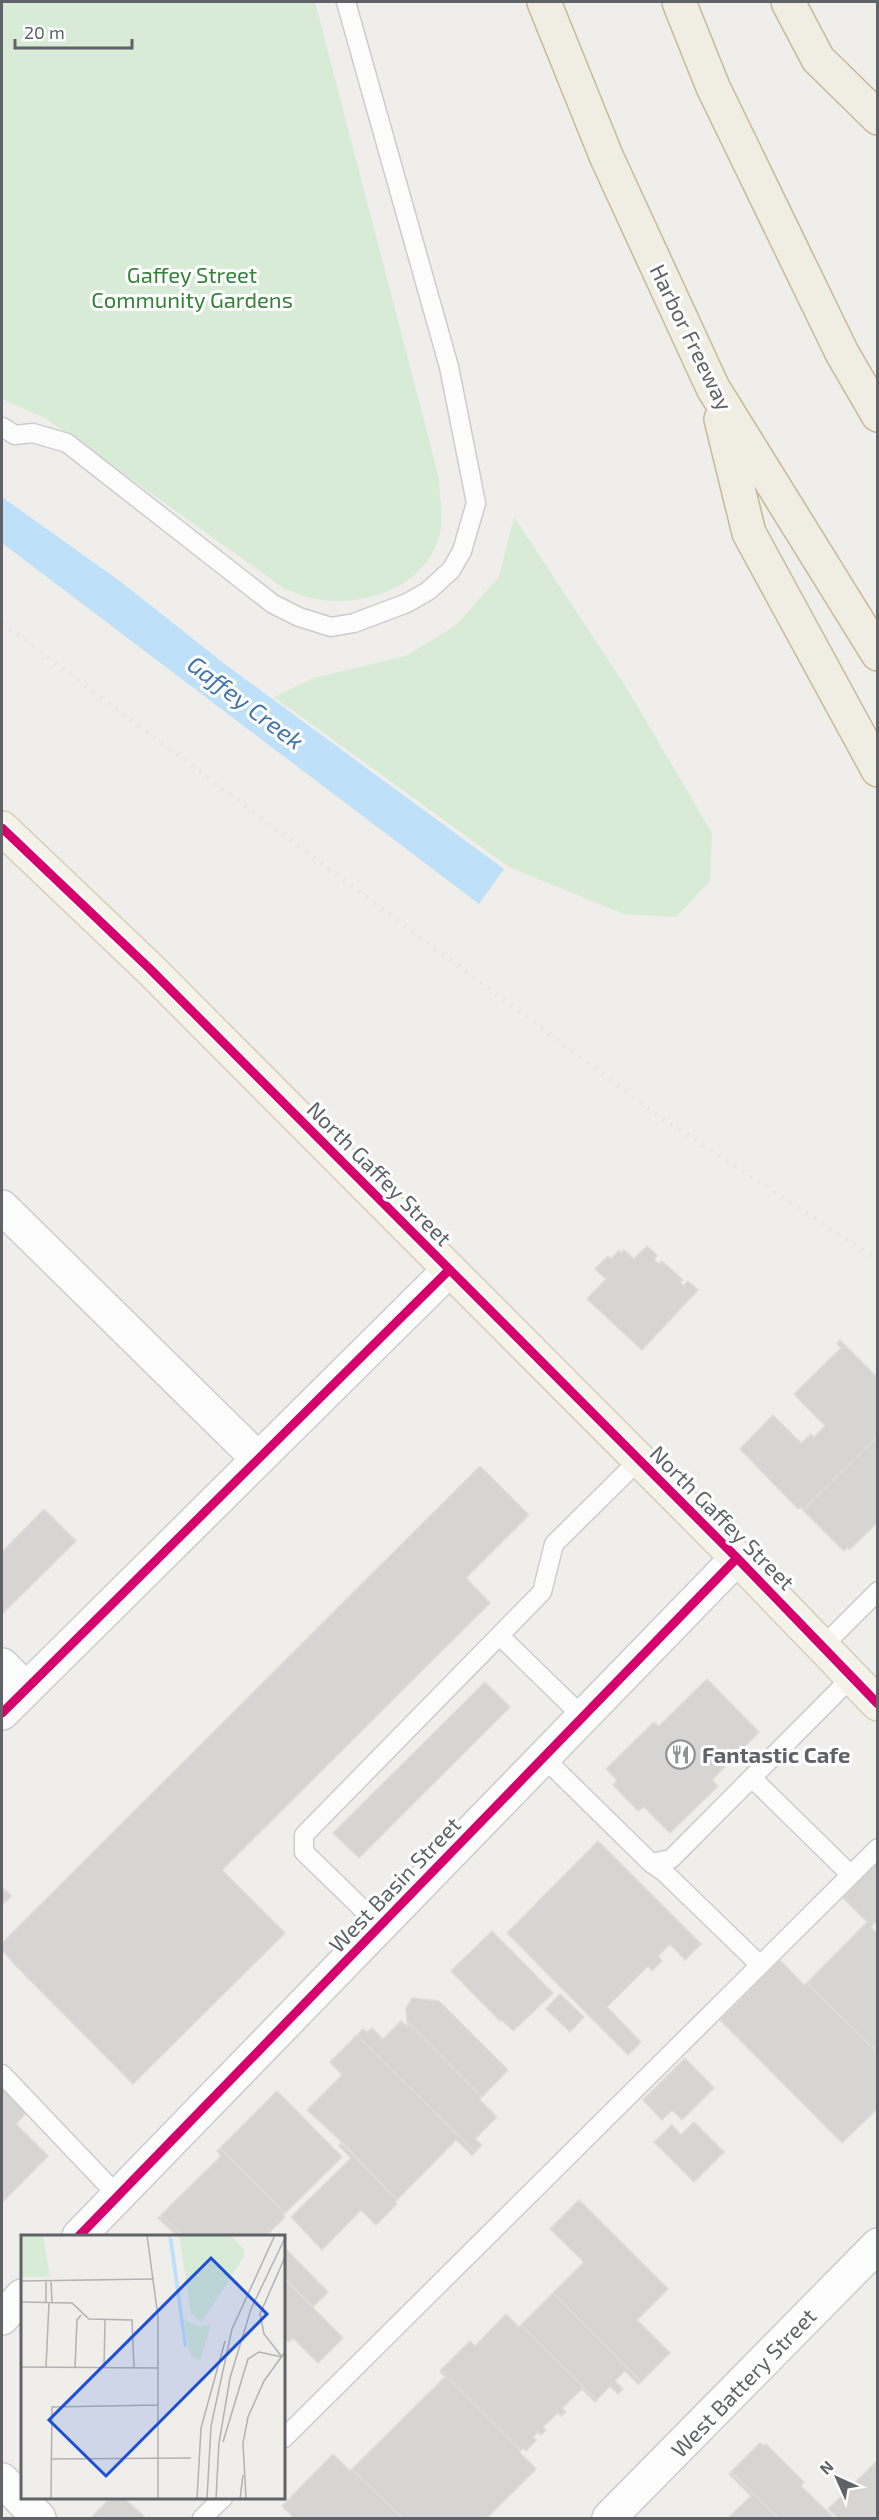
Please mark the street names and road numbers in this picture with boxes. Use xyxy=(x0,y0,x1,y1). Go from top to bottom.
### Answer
street label: Harbor Freeway xyxy=(645,260,739,415)
street label: North Gaffey Street xyxy=(302,1095,458,1251)
street label: North Gaffey Street xyxy=(645,1439,801,1595)
street label: West Basin Street xyxy=(323,1811,465,1957)
street label: West Battery Street xyxy=(665,2302,821,2462)

